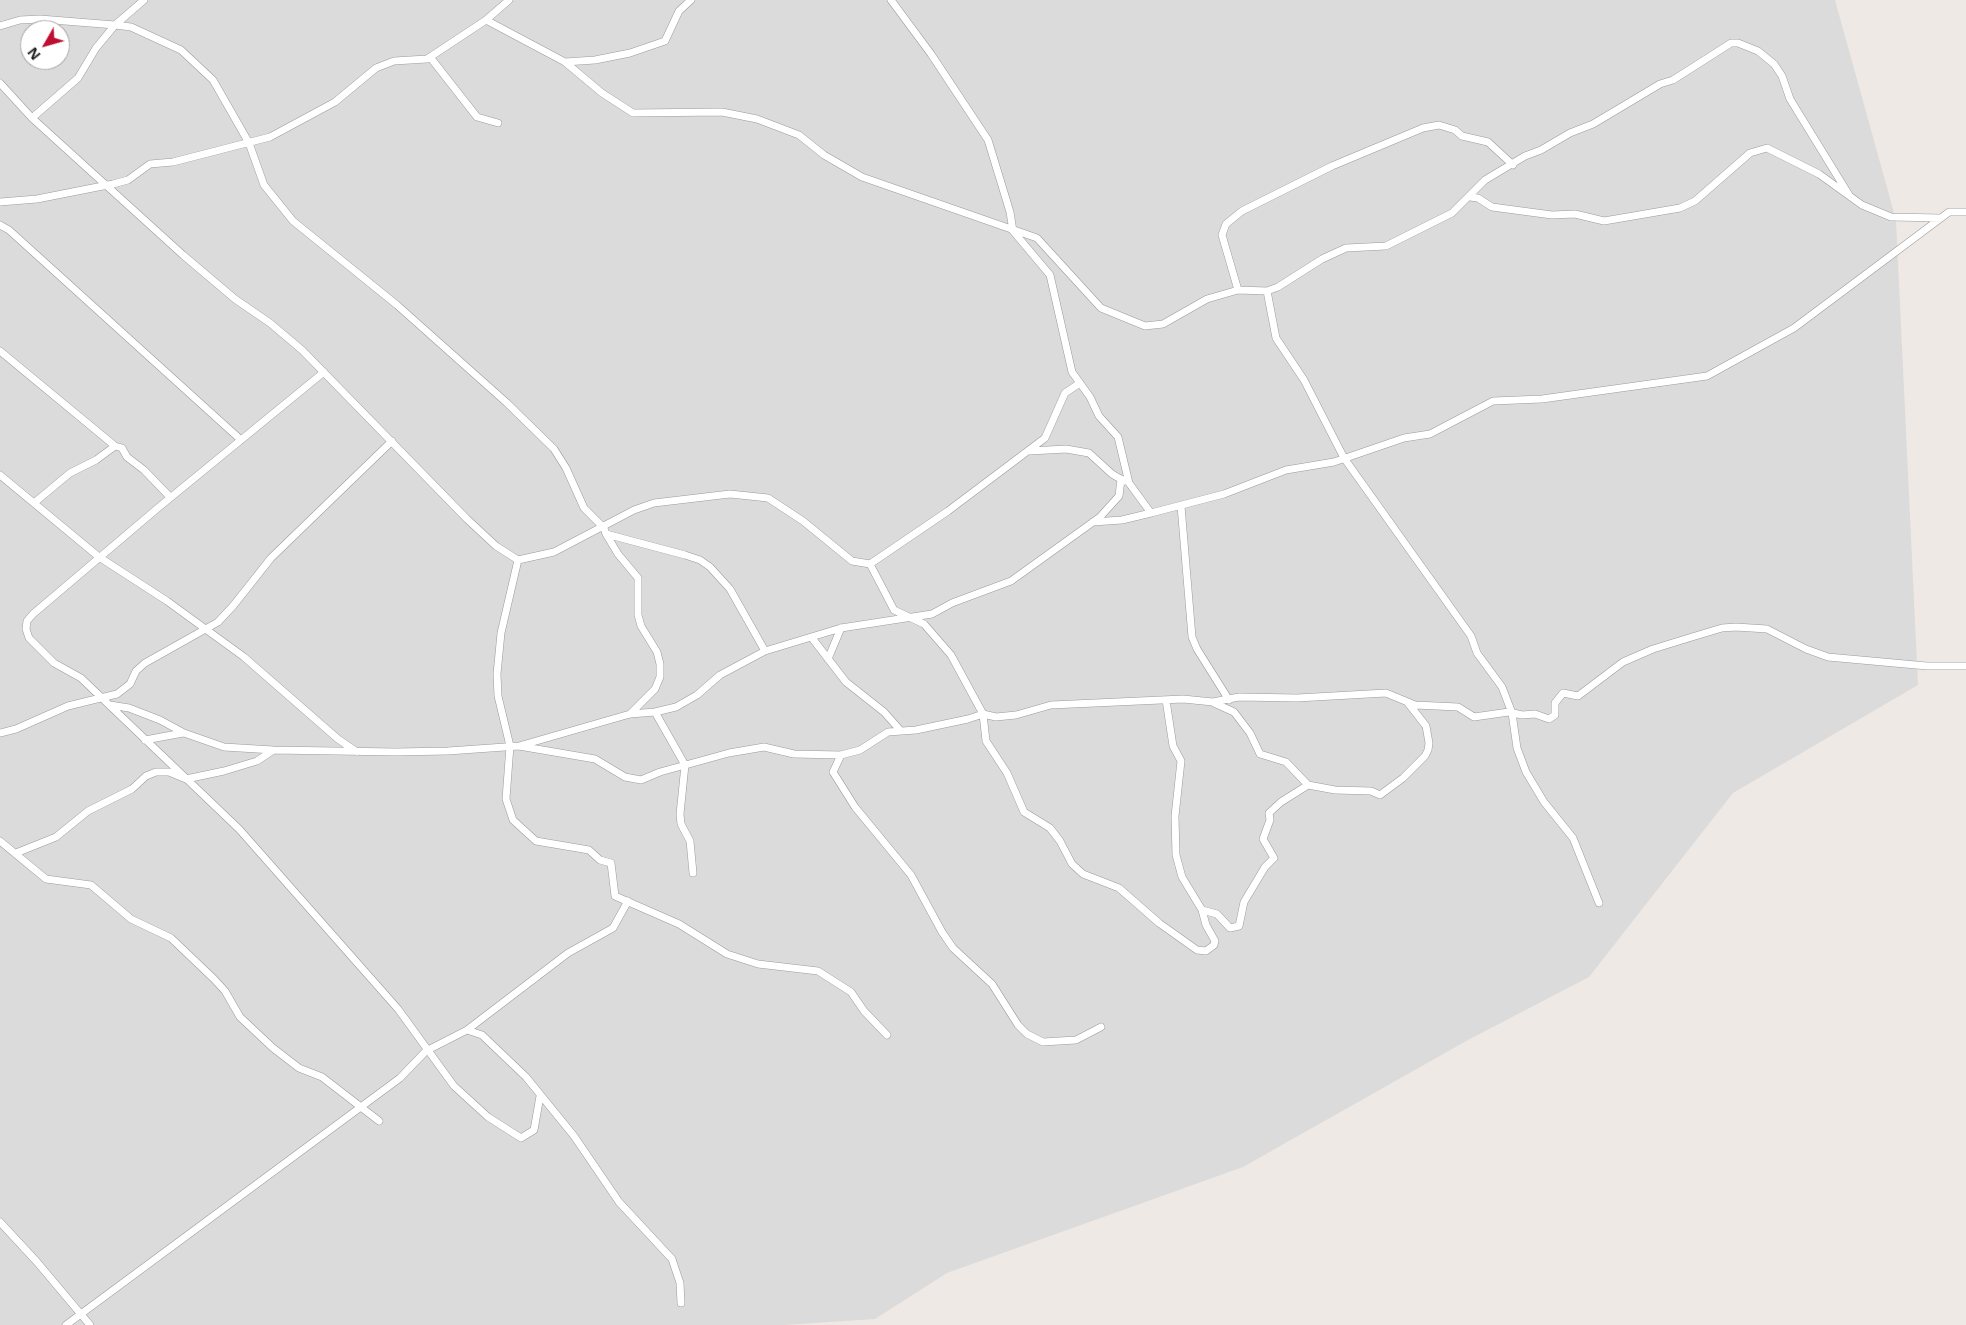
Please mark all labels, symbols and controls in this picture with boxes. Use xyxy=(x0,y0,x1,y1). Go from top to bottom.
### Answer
north arrow xyxy=(20,20,70,70)
text: N xyxy=(23,44,45,64)

